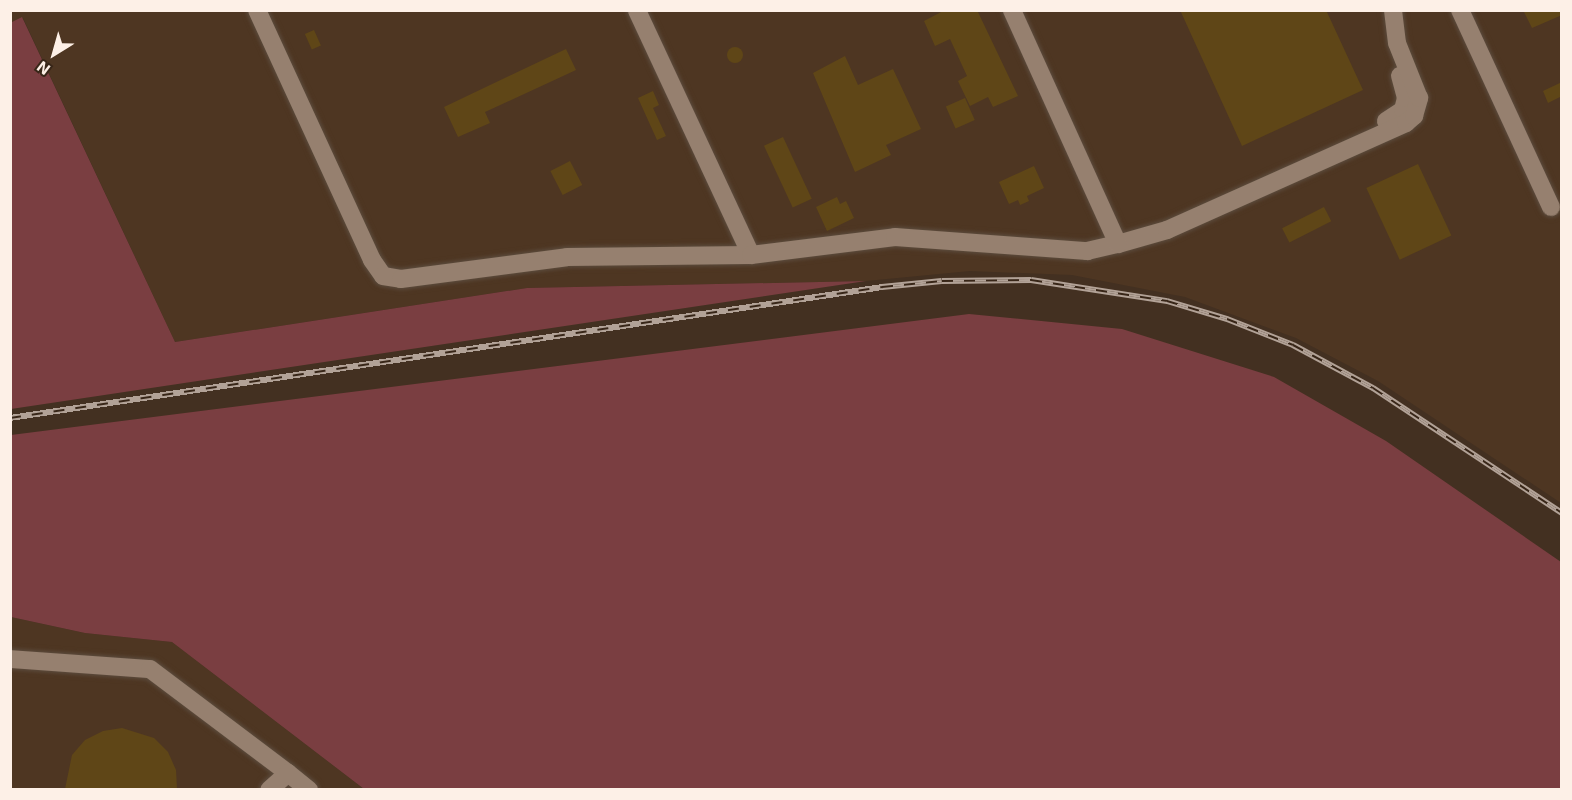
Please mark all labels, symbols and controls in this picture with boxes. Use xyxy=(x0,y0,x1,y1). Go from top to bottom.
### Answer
north arrow xyxy=(24,24,84,84)
text: N xyxy=(33,58,53,80)

